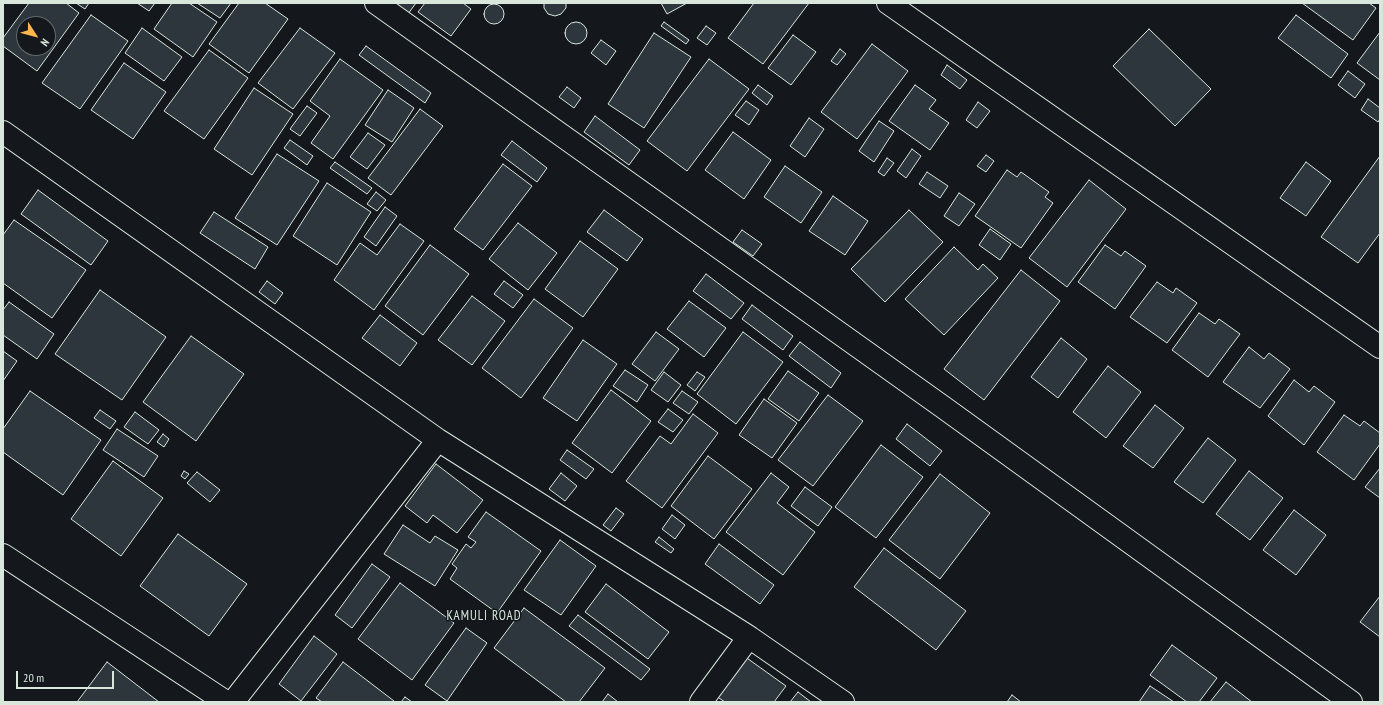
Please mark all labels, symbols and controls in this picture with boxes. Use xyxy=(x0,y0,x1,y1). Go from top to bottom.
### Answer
north arrow xyxy=(16,16,56,56)
text: N xyxy=(37,36,52,49)
district label: KAMULI ROAD xyxy=(446,608,522,624)
scale bar xyxy=(18,663,116,689)
text: 20 m xyxy=(23,670,44,685)

